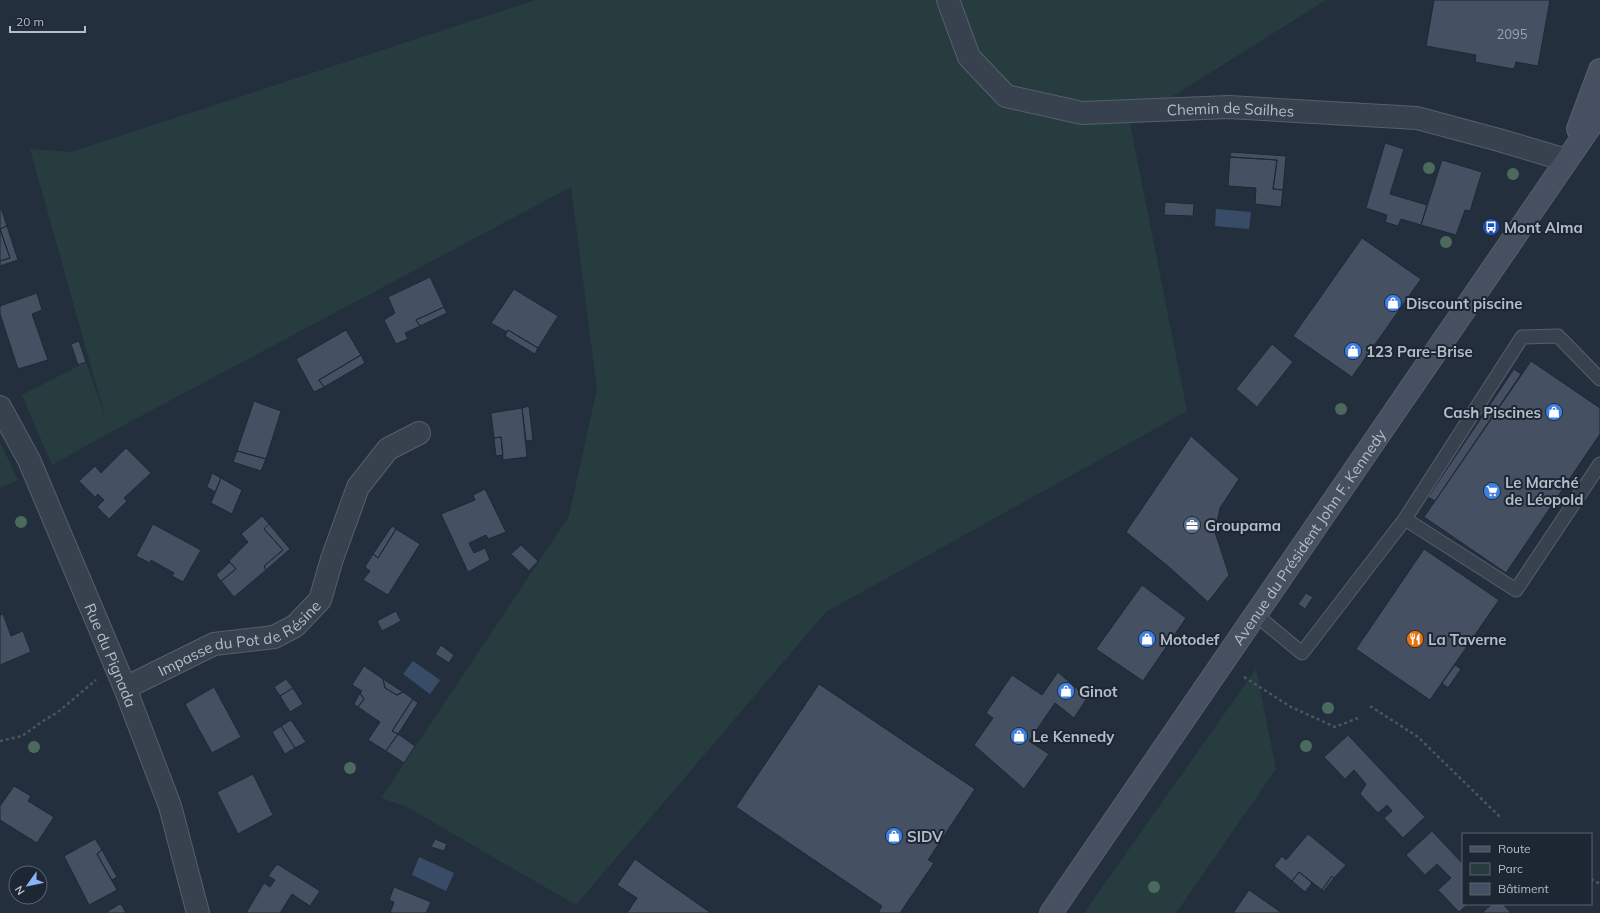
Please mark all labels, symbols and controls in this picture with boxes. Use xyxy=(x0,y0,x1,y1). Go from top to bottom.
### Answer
scale bar xyxy=(10,8,85,34)
text: 20 m xyxy=(16,14,44,29)
house number: 2095 xyxy=(1496,26,1528,42)
street label: Chemin de Sailhes xyxy=(1166,97,1295,120)
bus stop icon: Mont Alma xyxy=(1481,217,1501,237)
place label: Mont Alma xyxy=(1504,218,1583,237)
shop icon: Discount piscine xyxy=(1383,293,1403,313)
place label: Discount piscine xyxy=(1406,294,1522,313)
shop icon: 123 Pare-Brise xyxy=(1343,341,1363,361)
place label: 123 Pare-Brise xyxy=(1366,342,1473,361)
shop icon: Cash Piscines xyxy=(1544,402,1564,422)
place label: Cash Piscines xyxy=(1443,403,1541,422)
street label: Avenue du Président John F. Kennedy xyxy=(1228,425,1390,649)
place label: Le Marché de Léopold xyxy=(1505,473,1583,509)
supermarket icon: Le Marché de Léopold xyxy=(1482,481,1502,501)
office icon: Groupama xyxy=(1182,515,1202,535)
place label: Groupama xyxy=(1205,516,1281,535)
street label: Impasse du Pot de Résine xyxy=(155,596,325,680)
street label: Rue du Pignada xyxy=(81,600,141,710)
shop icon: Motodef xyxy=(1137,629,1157,649)
restaurant icon: La Taverne xyxy=(1405,629,1425,649)
place label: Motodef xyxy=(1160,630,1220,649)
place label: La Taverne xyxy=(1428,630,1507,649)
shop icon: Ginot xyxy=(1056,681,1076,701)
place label: Ginot xyxy=(1079,682,1118,701)
shop icon: Le Kennedy xyxy=(1009,726,1029,746)
place label: Le Kennedy xyxy=(1032,727,1115,746)
shop icon: SIDV xyxy=(884,826,904,846)
place label: SIDV xyxy=(907,827,943,846)
legend xyxy=(1462,833,1592,905)
text: Route xyxy=(1498,841,1531,856)
text: Parc xyxy=(1498,861,1523,876)
north arrow xyxy=(8,865,48,905)
text: Bâtiment xyxy=(1498,881,1549,896)
text: N xyxy=(11,883,28,898)

